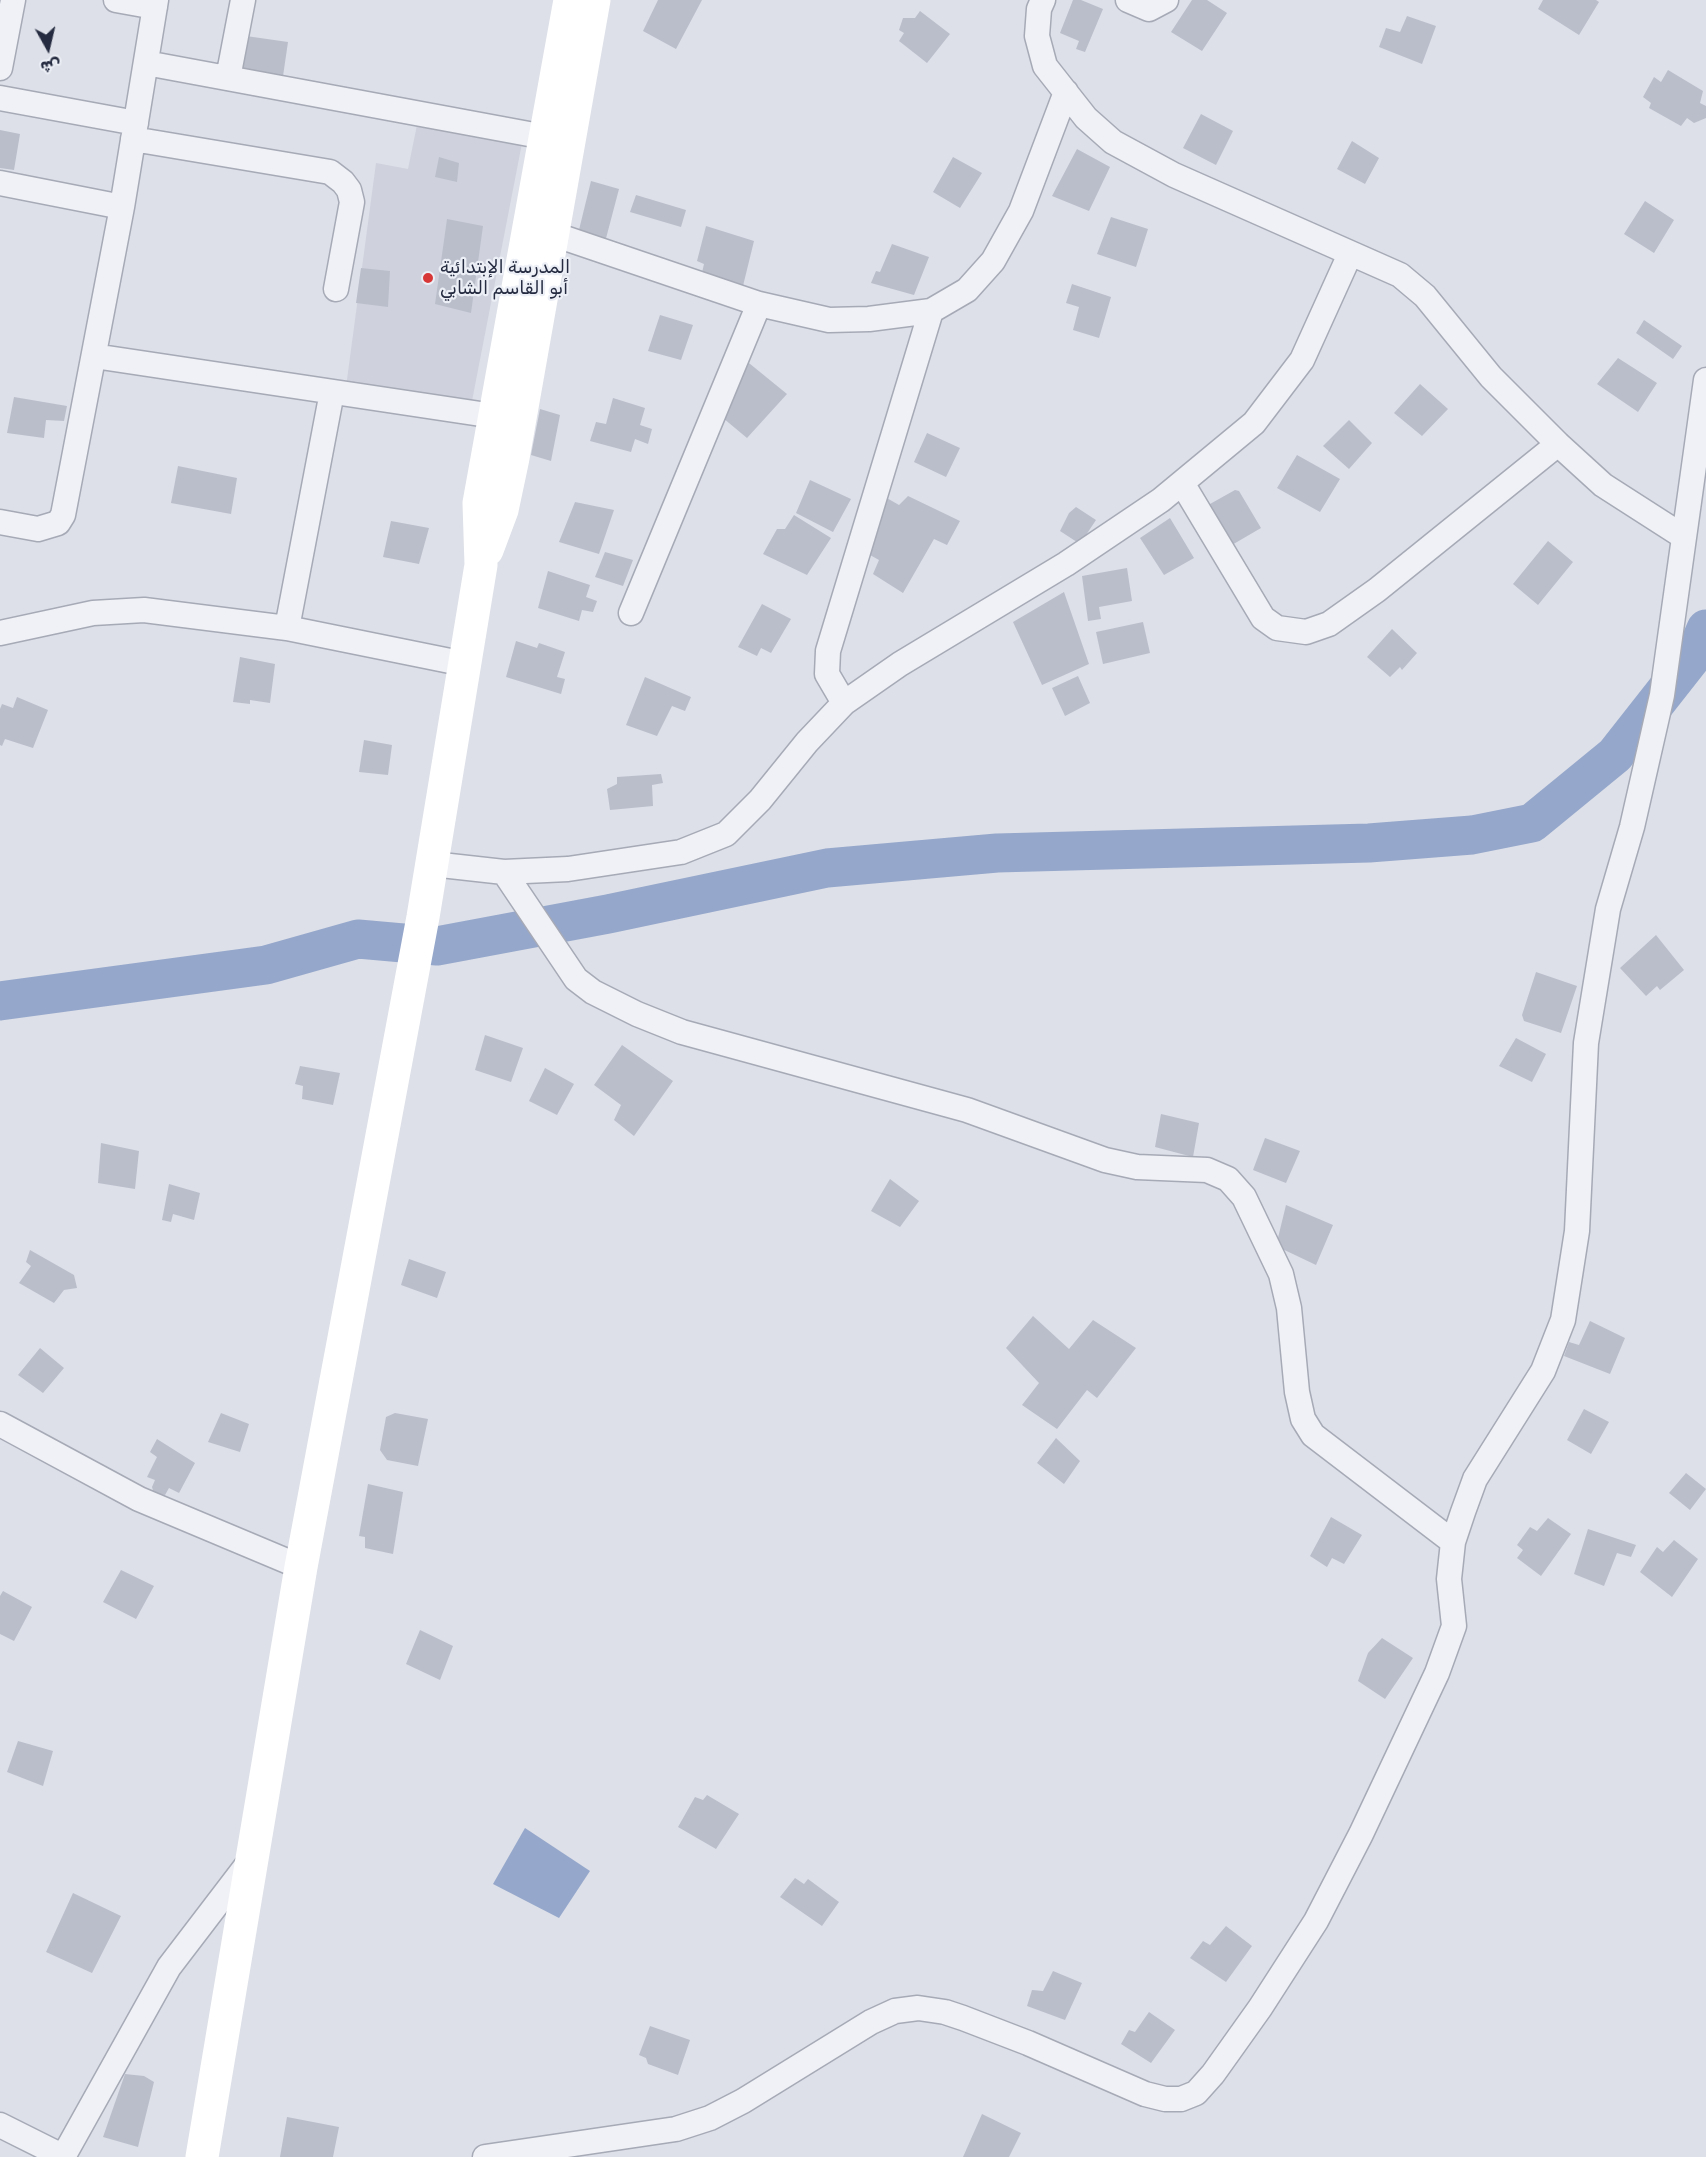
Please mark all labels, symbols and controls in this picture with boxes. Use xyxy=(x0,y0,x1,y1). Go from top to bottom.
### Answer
north arrow xyxy=(18,18,78,78)
text: ش xyxy=(39,56,62,77)
place label: المدرسة الإبتدائية أبو القاسم الشابي xyxy=(440,257,570,300)
marker: المدرسة الإبتدائية أبو القاسم الشابي xyxy=(421,271,435,285)

